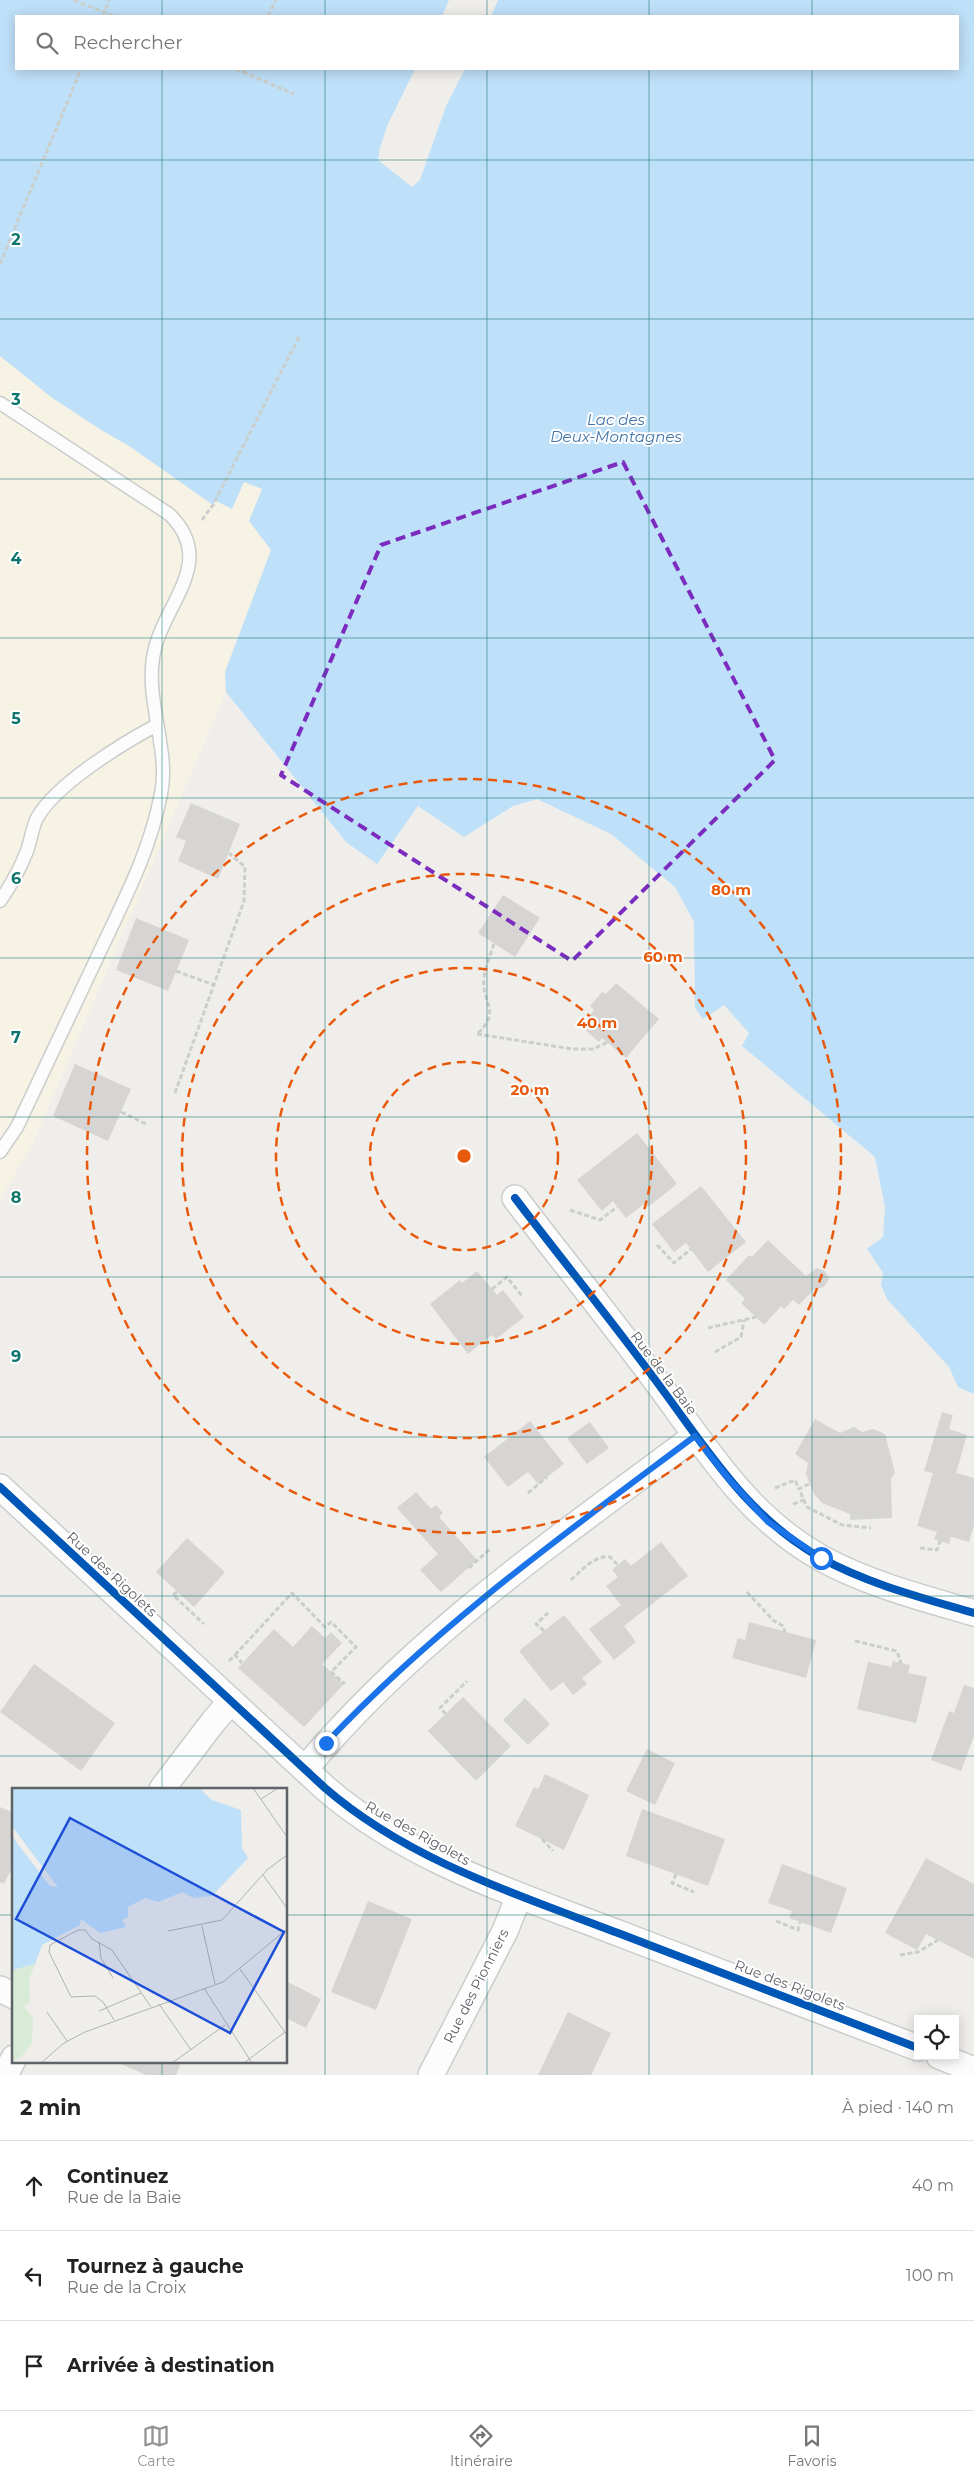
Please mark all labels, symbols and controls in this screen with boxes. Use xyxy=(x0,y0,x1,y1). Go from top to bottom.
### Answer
search box xyxy=(15,15,959,70)
icon: search xyxy=(33,29,61,57)
text: Rechercher xyxy=(73,31,183,54)
text: 2 xyxy=(11,230,21,249)
text: 3 xyxy=(10,390,21,409)
water label: Lac des Deux-Montagnes xyxy=(550,410,682,446)
text: 4 xyxy=(10,549,22,568)
text: 5 xyxy=(11,709,21,728)
text: 6 xyxy=(11,869,21,888)
text: 80 m xyxy=(711,880,751,899)
text: 60 m xyxy=(643,947,683,966)
text: 40 m xyxy=(577,1013,617,1032)
text: 7 xyxy=(11,1028,21,1047)
text: 20 m xyxy=(510,1080,550,1099)
centre of rings xyxy=(455,1147,473,1165)
text: 8 xyxy=(11,1188,21,1207)
street label: Rue de la Baie xyxy=(627,1328,701,1418)
text: 9 xyxy=(11,1347,21,1366)
street label: Rue des Rigolets xyxy=(63,1527,161,1621)
route start xyxy=(810,1547,833,1570)
route end xyxy=(315,1732,338,1755)
inset map xyxy=(12,1788,288,2062)
street label: Rue des Rigolets xyxy=(362,1797,474,1869)
street label: Rue des Pionniers xyxy=(439,1926,513,2046)
street label: Rue des Rigolets xyxy=(732,1956,848,2014)
map controls xyxy=(914,2015,959,2060)
button: locate xyxy=(914,2015,959,2060)
text: 2 min xyxy=(20,2095,81,2120)
text: À pied · 140 m xyxy=(842,2098,954,2117)
text: Continuez xyxy=(67,2165,168,2188)
icon: ahead xyxy=(20,2172,48,2200)
text: 40 m xyxy=(912,2176,954,2195)
text: Rue de la Baie xyxy=(67,2188,181,2207)
text: Tournez à gauche xyxy=(67,2255,244,2278)
icon: left xyxy=(20,2262,48,2290)
text: 100 m xyxy=(906,2266,954,2285)
text: Rue de la Croix xyxy=(67,2278,186,2297)
icon: arrive xyxy=(20,2352,48,2380)
text: Arrivée à destination xyxy=(67,2354,275,2377)
tab: Carte xyxy=(137,2422,175,2470)
tab: Itinéraire xyxy=(450,2422,513,2470)
tab: Favoris xyxy=(788,2422,837,2470)

